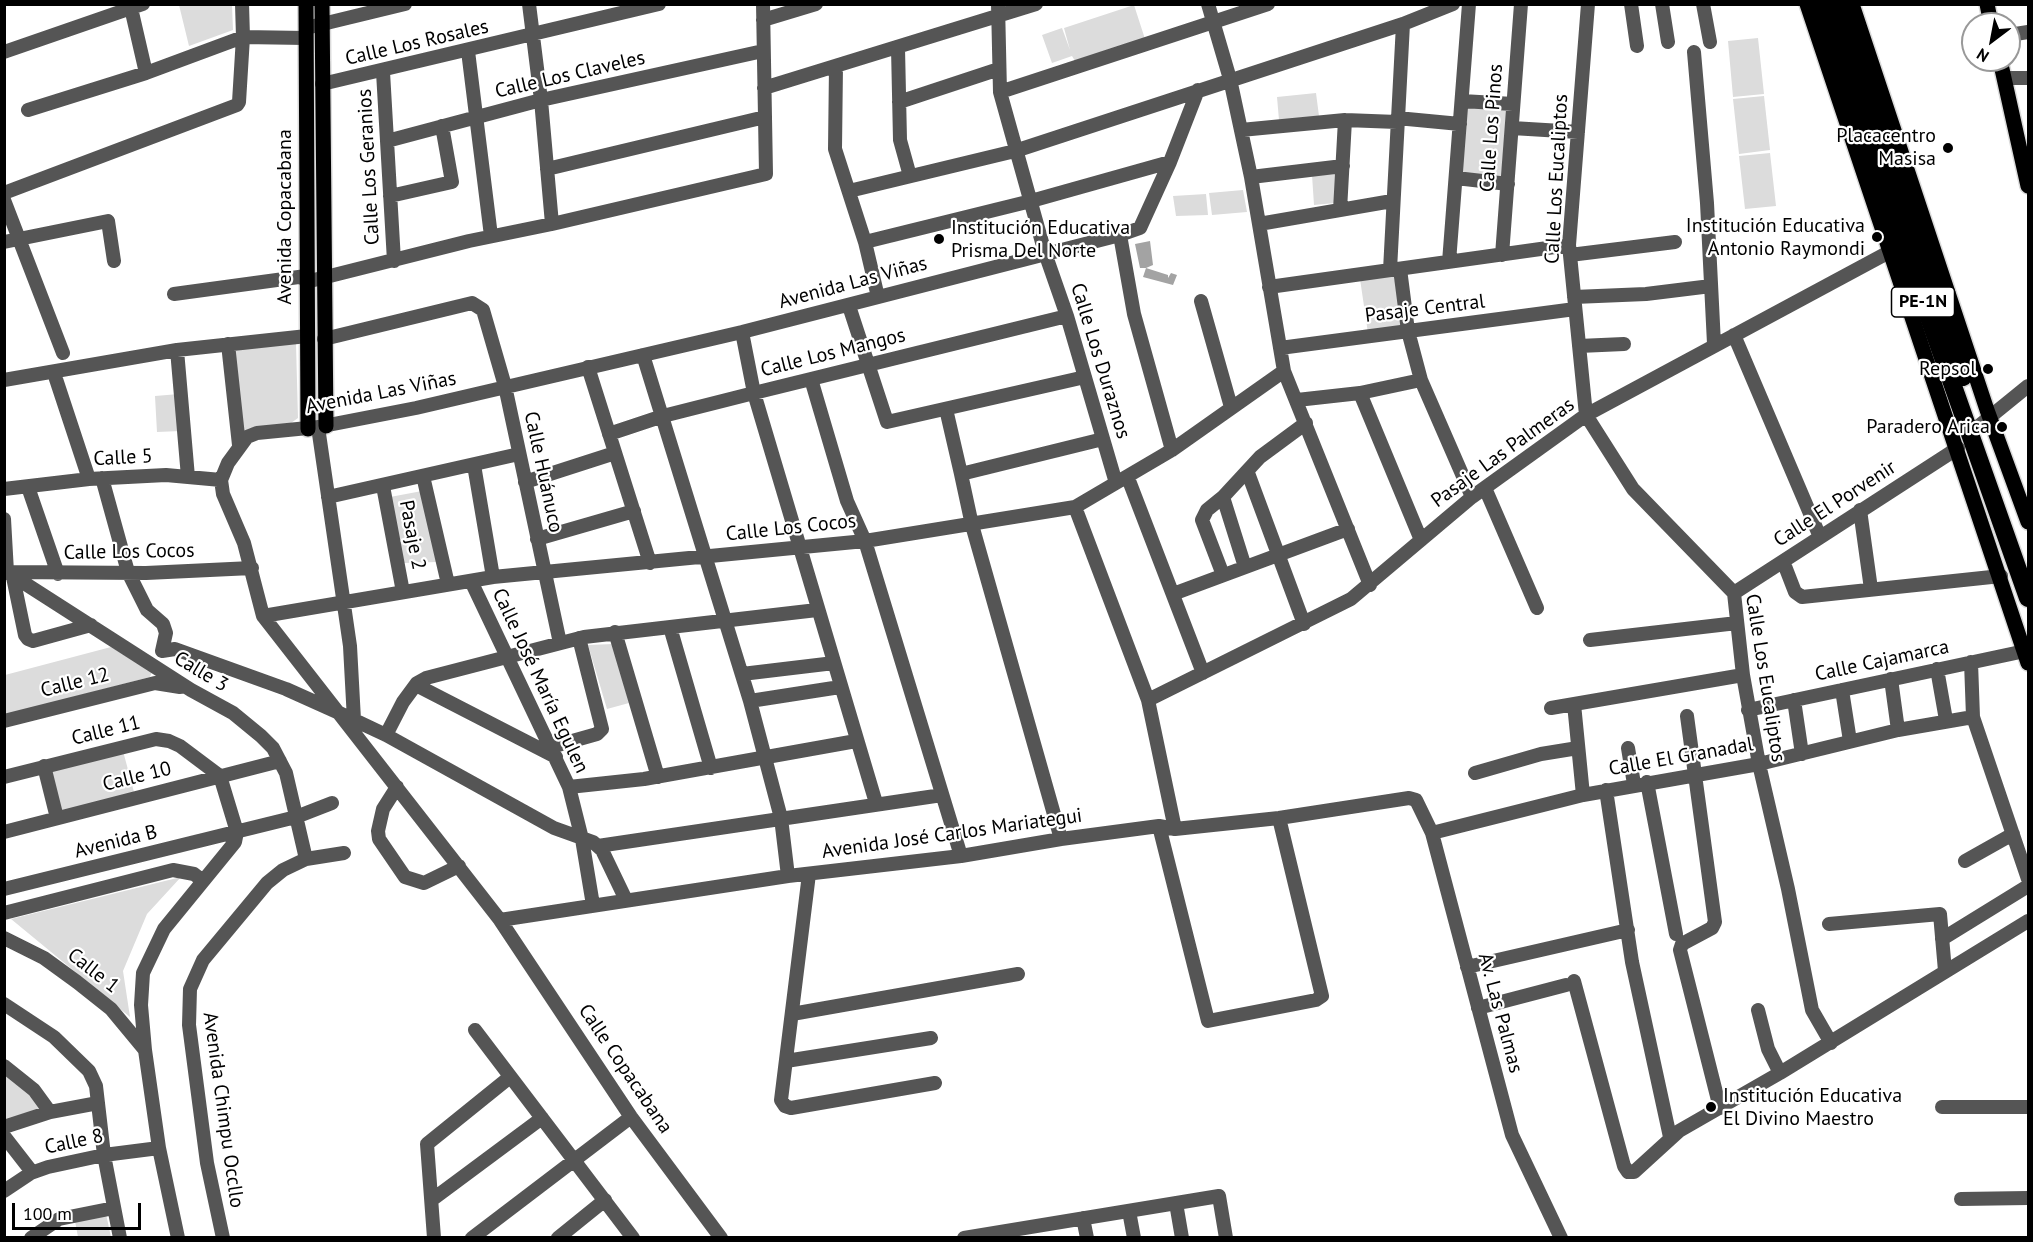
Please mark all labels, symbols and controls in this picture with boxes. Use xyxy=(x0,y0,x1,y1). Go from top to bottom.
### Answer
north arrow xyxy=(1961,12,2021,72)
street label: Calle Los Rosales xyxy=(343,15,491,71)
text: N xyxy=(1973,44,1992,67)
street label: Calle Los Claveles xyxy=(493,46,647,104)
street label: Calle Los Pinos xyxy=(1476,63,1508,193)
street label: Calle Los Geranios xyxy=(353,88,385,246)
street label: Calle Los Eucaliptos xyxy=(1541,93,1573,265)
place label: Placacentro Masisa xyxy=(1836,124,1936,171)
street label: Avenida Copacabana xyxy=(273,129,297,305)
marker: Placacentro Masisa xyxy=(1941,141,1955,155)
place label: Institución Educativa Antonio Raymondi xyxy=(1686,214,1865,261)
place label: Institución Educativa Prisma Del Norte xyxy=(951,216,1130,263)
marker: Institución Educativa Antonio Raymondi xyxy=(1870,230,1884,244)
marker: Institución Educativa Prisma Del Norte xyxy=(932,232,946,246)
street label: Avenida Las Viñas xyxy=(776,252,930,314)
street label: Calle Los Duraznos xyxy=(1065,280,1135,442)
road number: PE-1N xyxy=(1892,287,1954,317)
street label: Pasaje Central xyxy=(1364,290,1486,328)
street label: Calle Los Mangos xyxy=(758,323,908,383)
place label: Repsol xyxy=(1919,357,1976,381)
marker: Repsol xyxy=(1981,362,1995,376)
street label: Avenida Las Viñas xyxy=(304,367,458,419)
street label: Pasaje Las Palmeras xyxy=(1427,393,1579,513)
street label: Calle Huánuco xyxy=(518,409,568,535)
place label: Paradero Arica xyxy=(1866,415,1990,439)
marker: Paradero Arica xyxy=(1995,420,2009,434)
street label: Calle 5 xyxy=(93,444,153,472)
street label: Calle El Porvenir xyxy=(1769,456,1901,552)
street label: Pasaje 2 xyxy=(393,498,431,572)
street label: Calle Los Cocos xyxy=(725,509,857,547)
street label: Calle Los Cocos xyxy=(63,539,195,565)
street label: Calle José María Egulen xyxy=(487,585,593,777)
street label: Calle Los Eucaliptos xyxy=(1740,592,1790,764)
street label: Calle Cajamarca xyxy=(1813,635,1951,687)
street label: Calle 3 xyxy=(169,646,233,698)
street label: Calle 12 xyxy=(38,663,112,703)
street label: Calle 11 xyxy=(69,711,143,751)
street label: Calle El Granadal xyxy=(1607,732,1755,782)
street label: Calle 10 xyxy=(100,757,174,797)
street label: Avenida José Carlos Mariategui xyxy=(820,804,1084,864)
street label: Avenida B xyxy=(72,820,160,864)
street label: Calle 1 xyxy=(62,943,124,999)
street label: Av. Las Palmas xyxy=(1472,950,1528,1076)
street label: Calle Copacabana xyxy=(573,1000,677,1138)
street label: Avenida Chimpu Occllo xyxy=(197,1011,249,1209)
place label: Institución Educativa El Divino Maestro xyxy=(1723,1084,1902,1131)
marker: Institución Educativa El Divino Maestro xyxy=(1704,1100,1718,1114)
street label: Calle 8 xyxy=(43,1124,105,1160)
scale bar xyxy=(15,1191,144,1229)
text: 100 m xyxy=(23,1202,72,1225)

